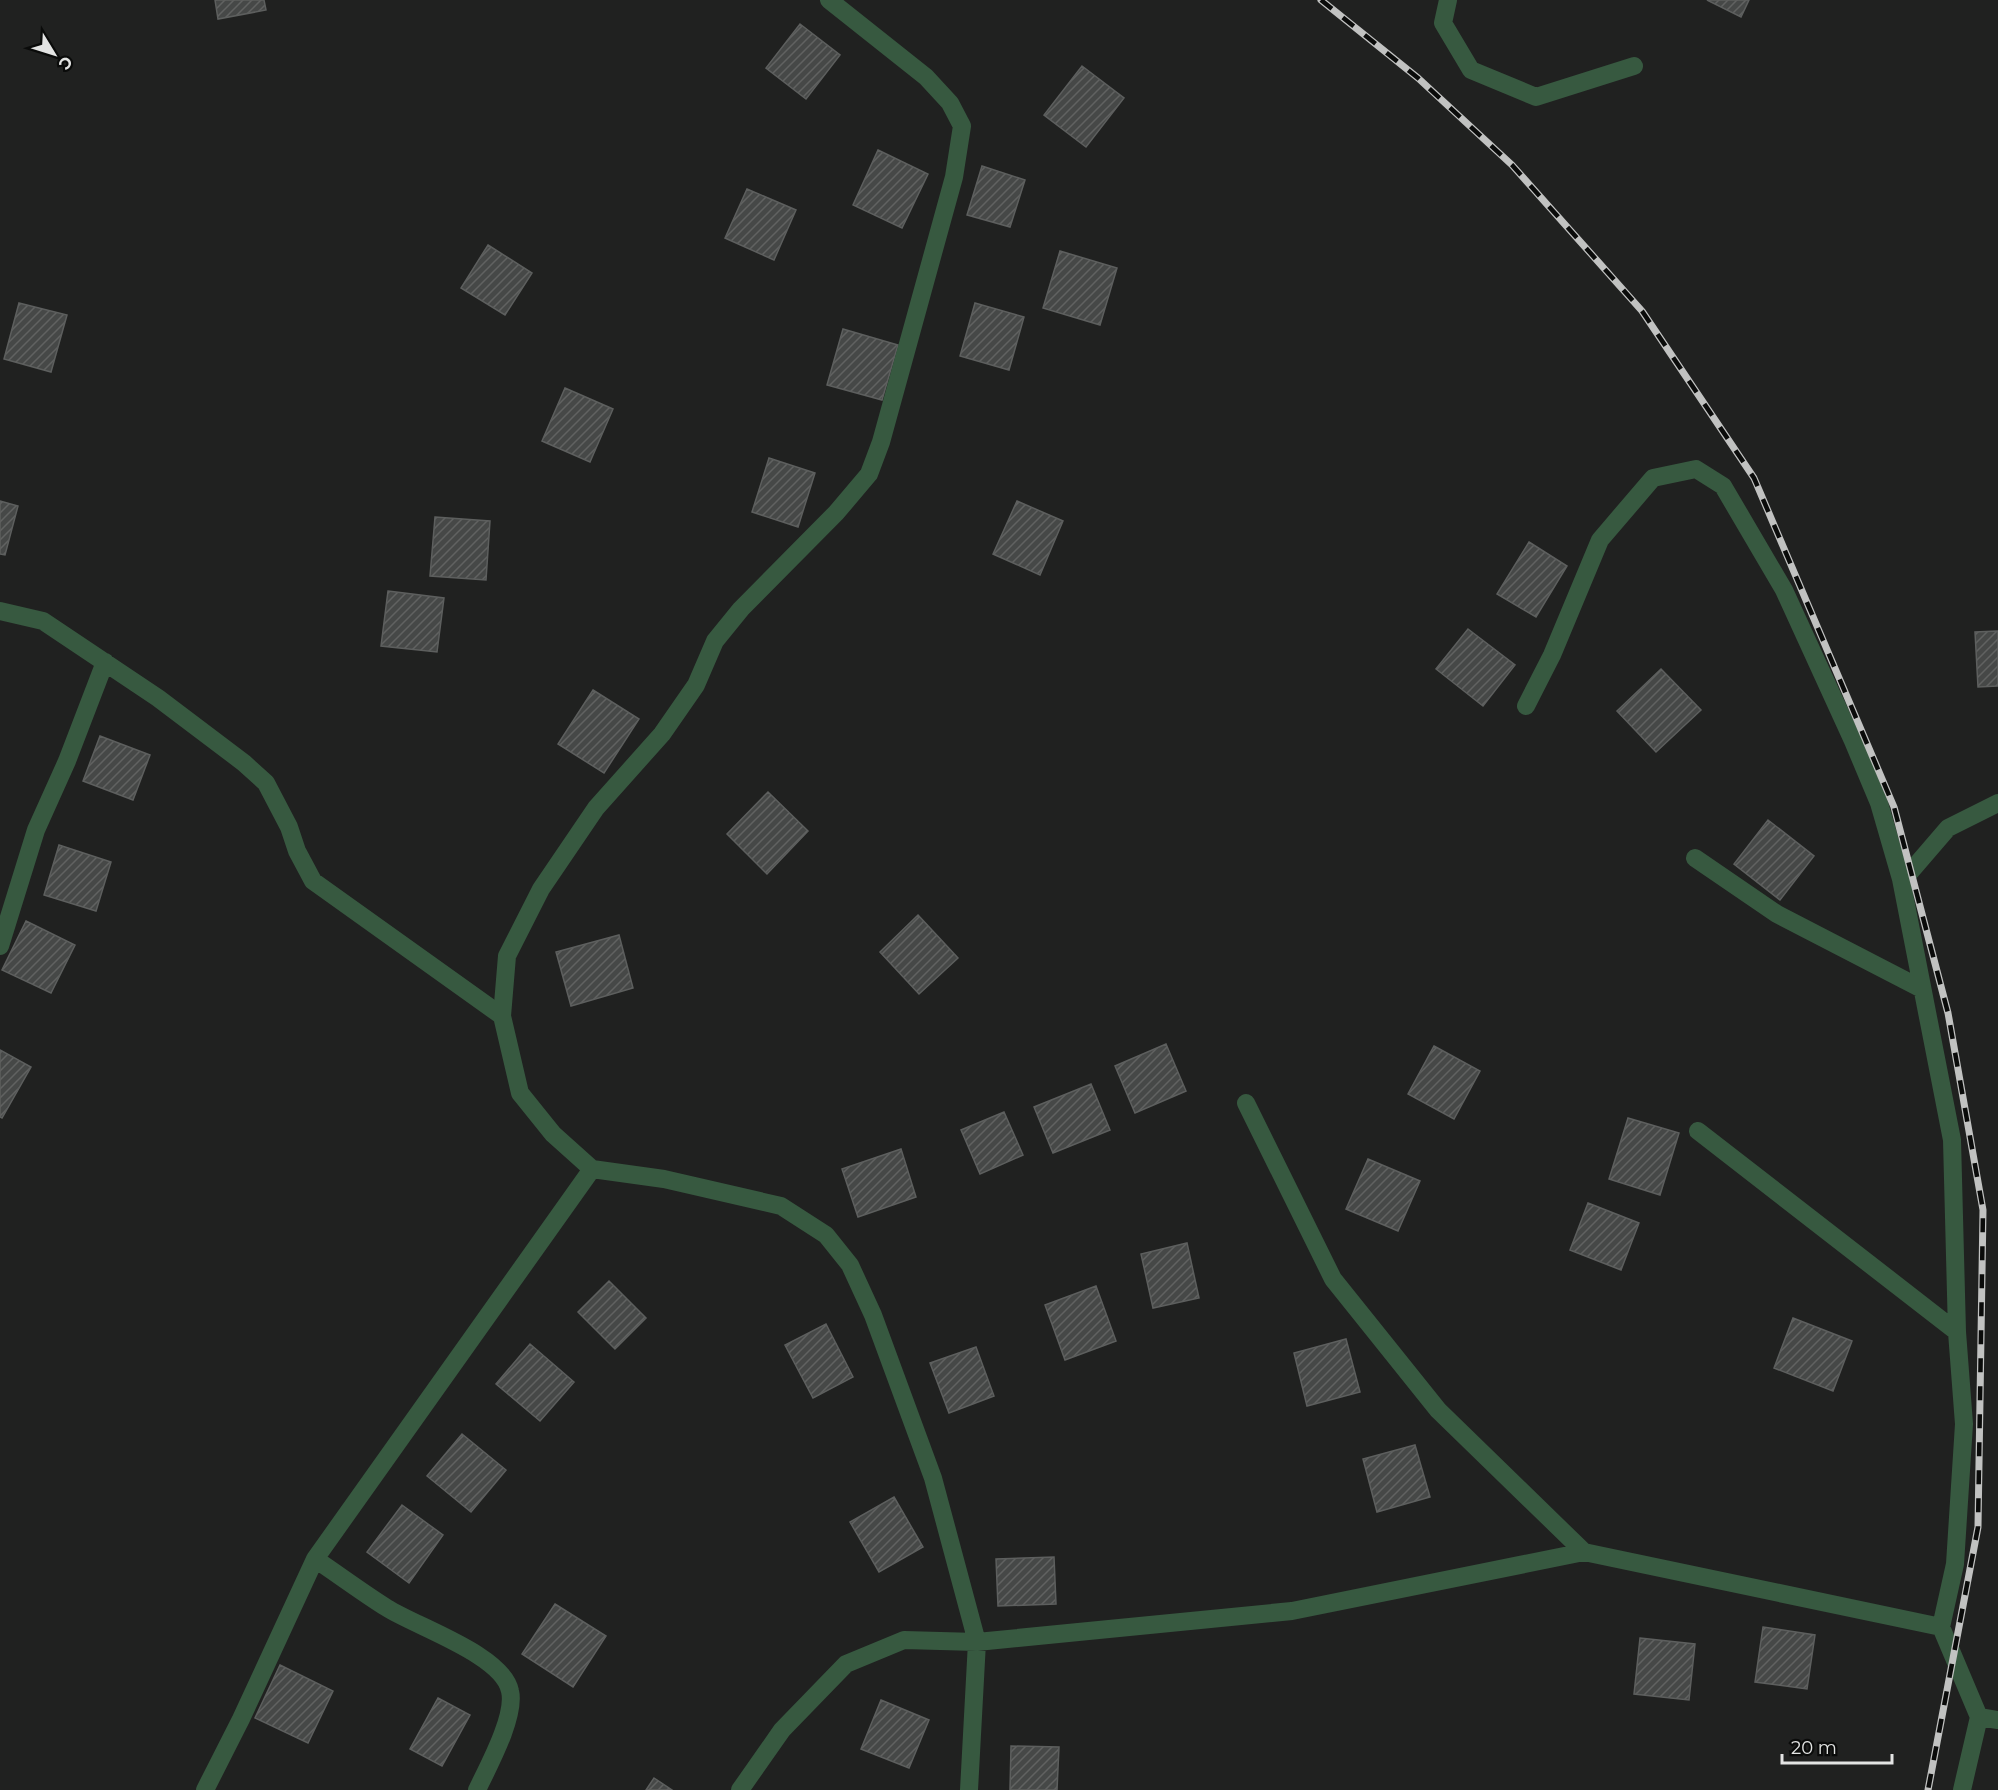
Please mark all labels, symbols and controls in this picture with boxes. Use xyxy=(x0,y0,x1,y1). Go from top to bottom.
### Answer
north arrow xyxy=(24,24,84,84)
text: С xyxy=(54,52,76,74)
scale bar xyxy=(1782,1727,1892,1765)
text: 20 m xyxy=(1791,1737,1837,1759)

